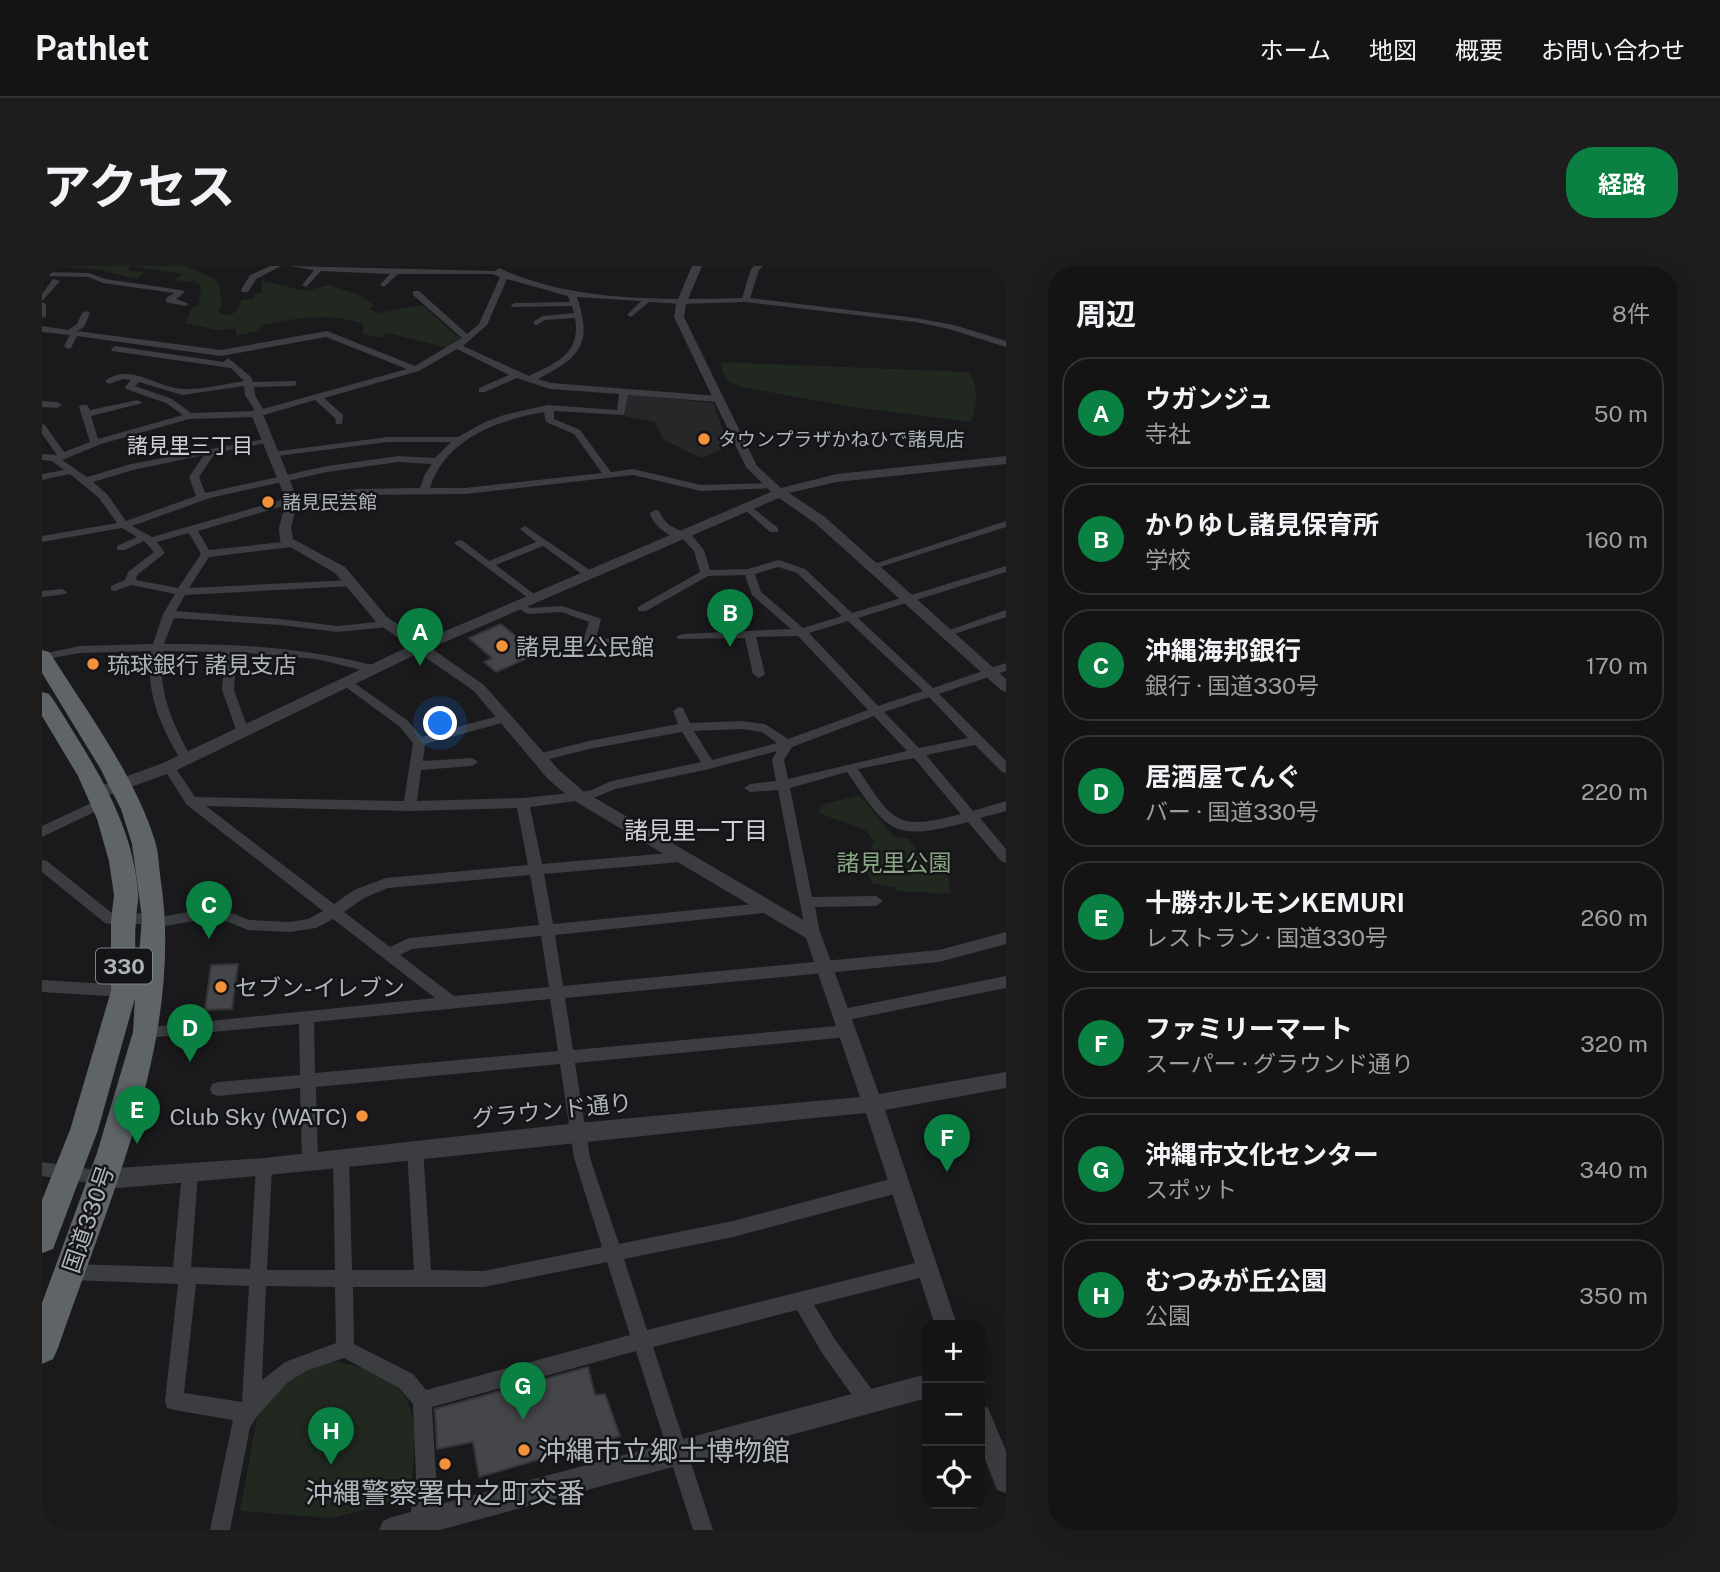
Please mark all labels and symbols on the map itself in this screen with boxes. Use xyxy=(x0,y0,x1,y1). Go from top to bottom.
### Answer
place label: タウンプラザかねひで諸見店 xyxy=(718,428,964,450)
marker: タウンプラザかねひで諸見店 xyxy=(696,431,712,447)
district label: 諸見里三丁目 xyxy=(127,433,253,458)
place label: 諸見民芸館 xyxy=(282,491,377,513)
marker: 諸見民芸館 xyxy=(260,494,276,510)
pin: B xyxy=(707,589,753,647)
pin: A xyxy=(397,608,443,666)
place label: 諸見里公民館 xyxy=(516,633,654,660)
marker: 諸見里公民館 xyxy=(494,638,510,654)
place label: 琉球銀行 諸見支店 xyxy=(107,651,297,678)
marker: 琉球銀行 諸見支店 xyxy=(85,656,101,672)
your location xyxy=(423,706,457,740)
district label: 諸見里一丁目 xyxy=(624,816,768,844)
park label: 諸見里公園 xyxy=(837,849,952,876)
pin: C xyxy=(186,881,232,939)
road number: 330 xyxy=(96,948,152,984)
place label: セブン-イレブン xyxy=(235,974,405,1001)
marker: セブン-イレブン xyxy=(213,979,229,995)
pin: D xyxy=(167,1004,213,1062)
pin: E xyxy=(114,1086,160,1144)
street label: グラウンド通り xyxy=(471,1088,633,1132)
place label: Club Sky (WATC) xyxy=(169,1103,348,1130)
marker: Club Sky (WATC) xyxy=(354,1108,370,1124)
pin: F xyxy=(924,1114,970,1172)
street label: 国道330号 xyxy=(57,1162,119,1276)
pin: G xyxy=(500,1362,546,1420)
pin: H xyxy=(308,1407,354,1465)
place label: 沖縄市立郷土博物館 xyxy=(538,1434,790,1467)
marker: 沖縄市立郷土博物館 xyxy=(516,1442,532,1458)
marker: 沖縄警察署中之町交番 xyxy=(437,1456,453,1472)
place label: 沖縄警察署中之町交番 xyxy=(305,1476,585,1509)

